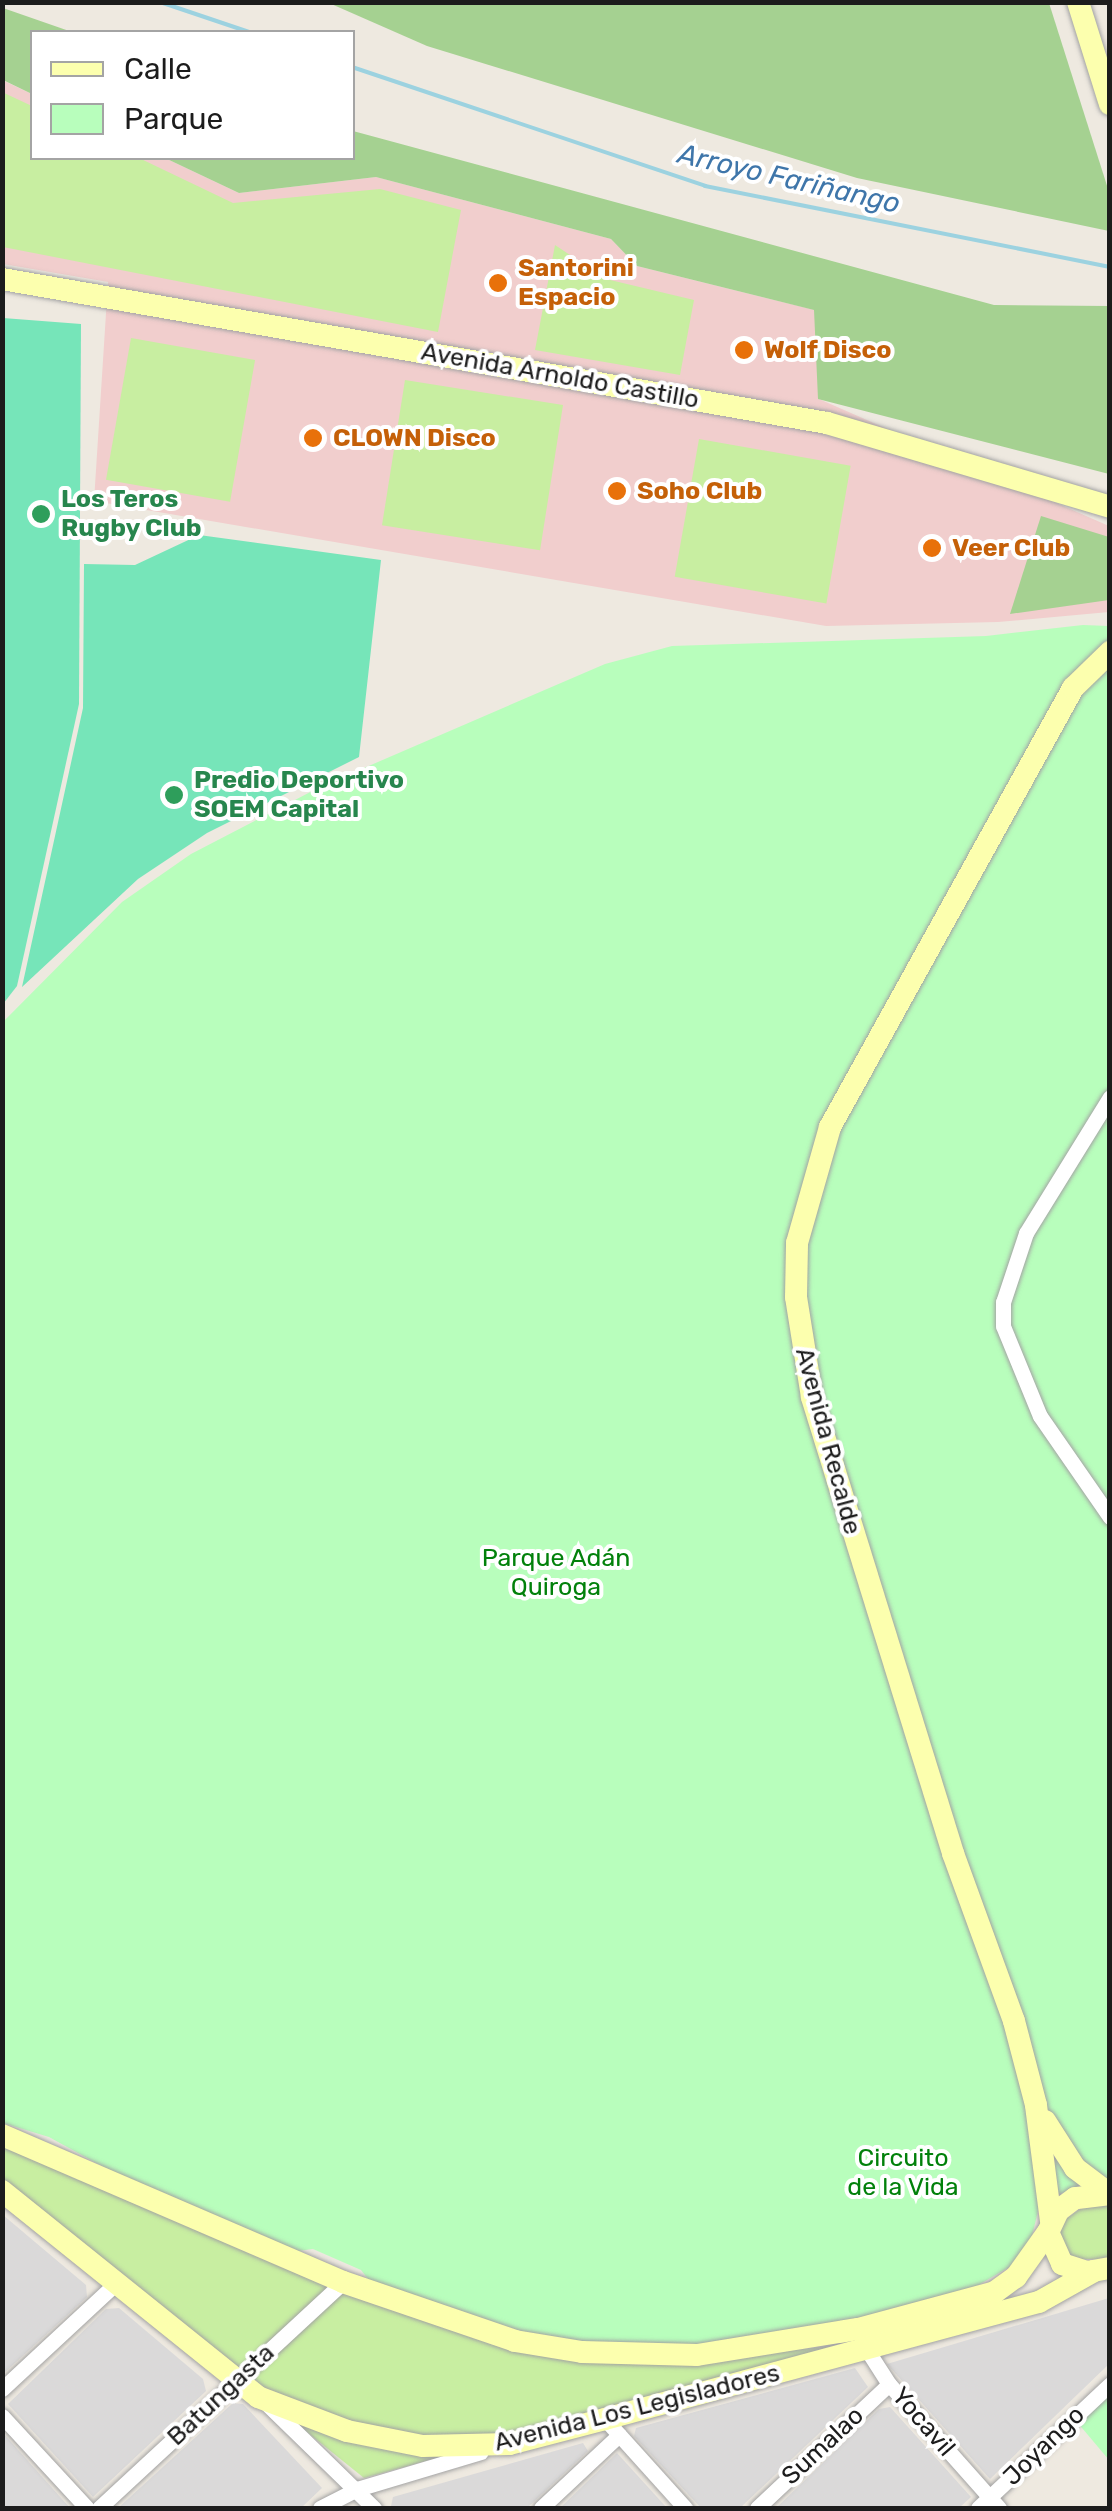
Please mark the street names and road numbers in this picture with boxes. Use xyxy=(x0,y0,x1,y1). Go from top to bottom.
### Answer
street label: Avenida Arnoldo Castillo xyxy=(419,337,701,415)
street label: Avenida Recalde xyxy=(789,1344,867,1538)
street label: Batungasta xyxy=(161,2338,281,2452)
street label: Avenida Los Legisladores xyxy=(491,2358,783,2458)
street label: Yocavil xyxy=(885,2381,961,2463)
street label: Joyango xyxy=(997,2400,1091,2492)
street label: Sumalao xyxy=(776,2401,870,2491)

